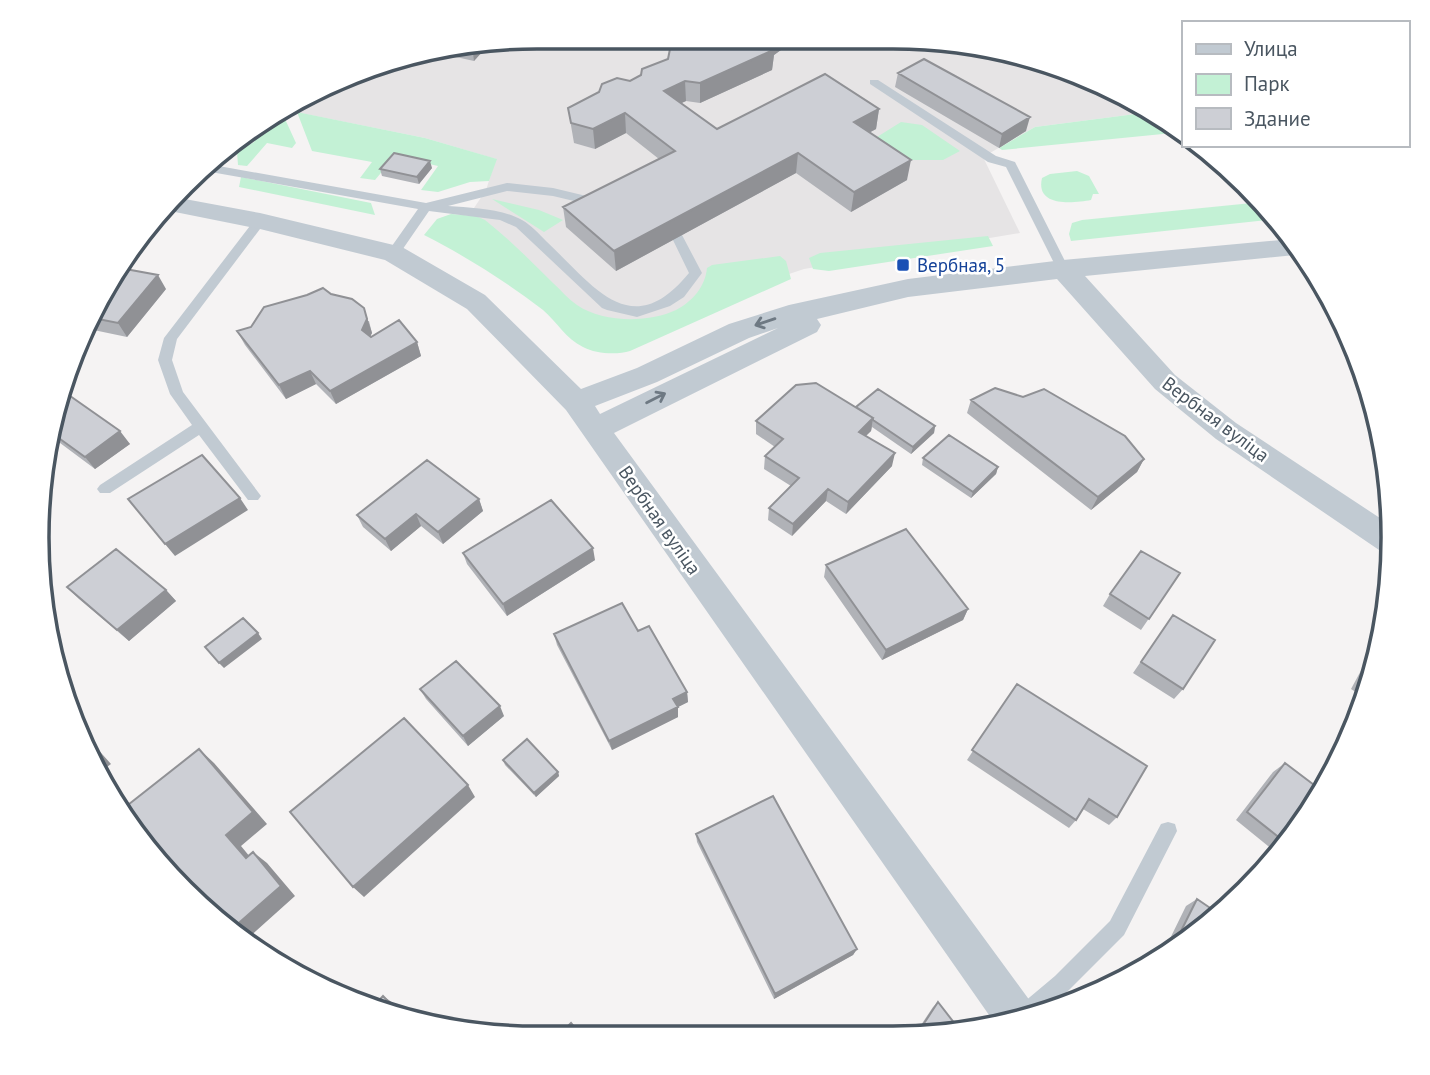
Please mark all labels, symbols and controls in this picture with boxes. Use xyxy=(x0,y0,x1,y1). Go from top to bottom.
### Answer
legend xyxy=(1182,21,1409,147)
text: Улица xyxy=(1244,35,1298,62)
text: Парк xyxy=(1244,70,1290,97)
text: Здание xyxy=(1244,105,1311,132)
place label: Вербная, 5 xyxy=(917,253,1005,277)
marker: Вербная, 5 xyxy=(895,257,911,273)
one-way arrow xyxy=(754,316,776,329)
street label: Вербная вуліца xyxy=(1158,371,1274,467)
one-way arrow xyxy=(645,390,666,404)
street label: Вербная вуліца xyxy=(614,461,706,579)

